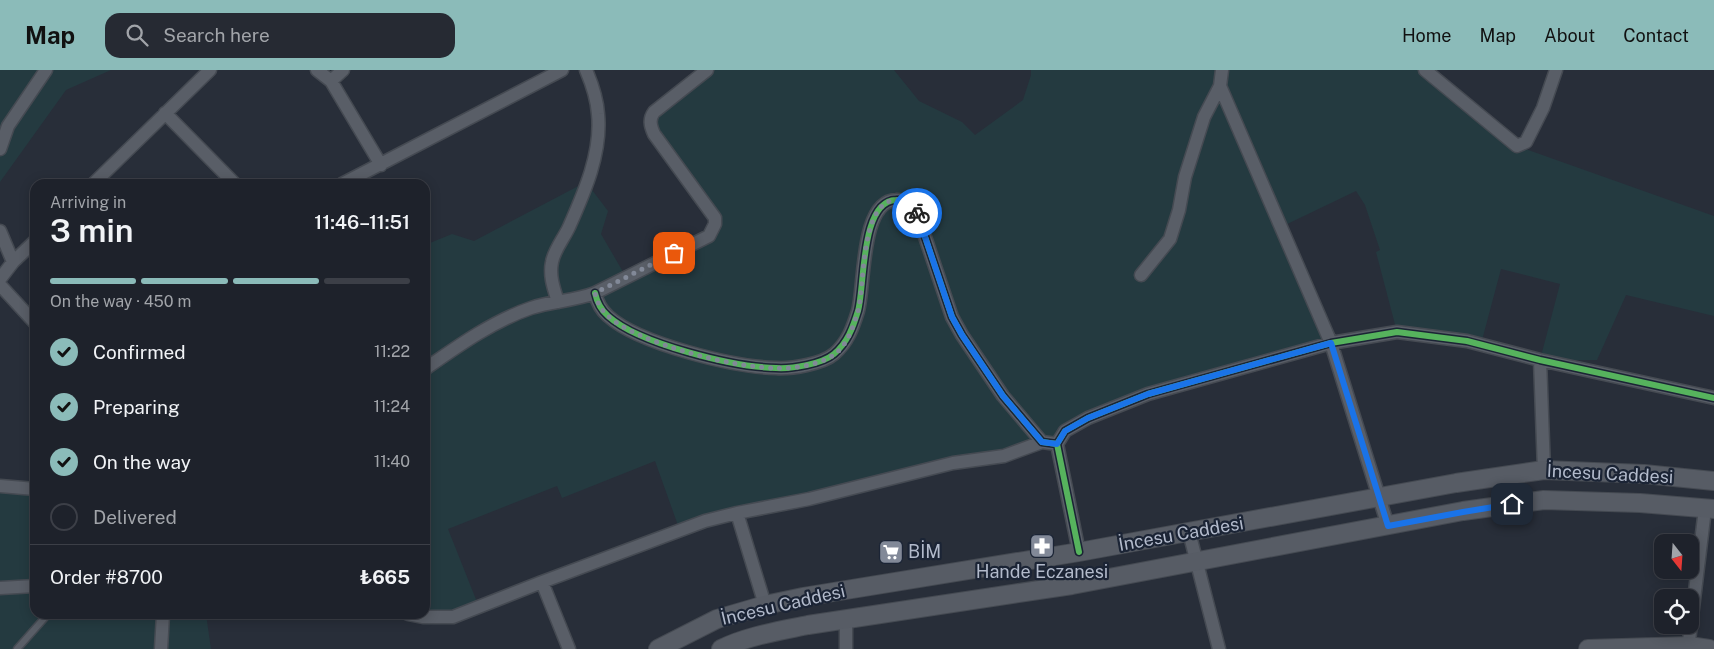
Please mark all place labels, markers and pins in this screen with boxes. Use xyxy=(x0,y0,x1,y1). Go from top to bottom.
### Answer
pin xyxy=(653,232,695,274)
pin xyxy=(1491,483,1533,525)
pharmacy icon: Hande Eczanesi xyxy=(1029,533,1055,559)
supermarket icon: BİM xyxy=(878,539,904,565)
place label: BİM xyxy=(908,540,941,562)
place label: Hande Eczanesi xyxy=(976,561,1108,582)

